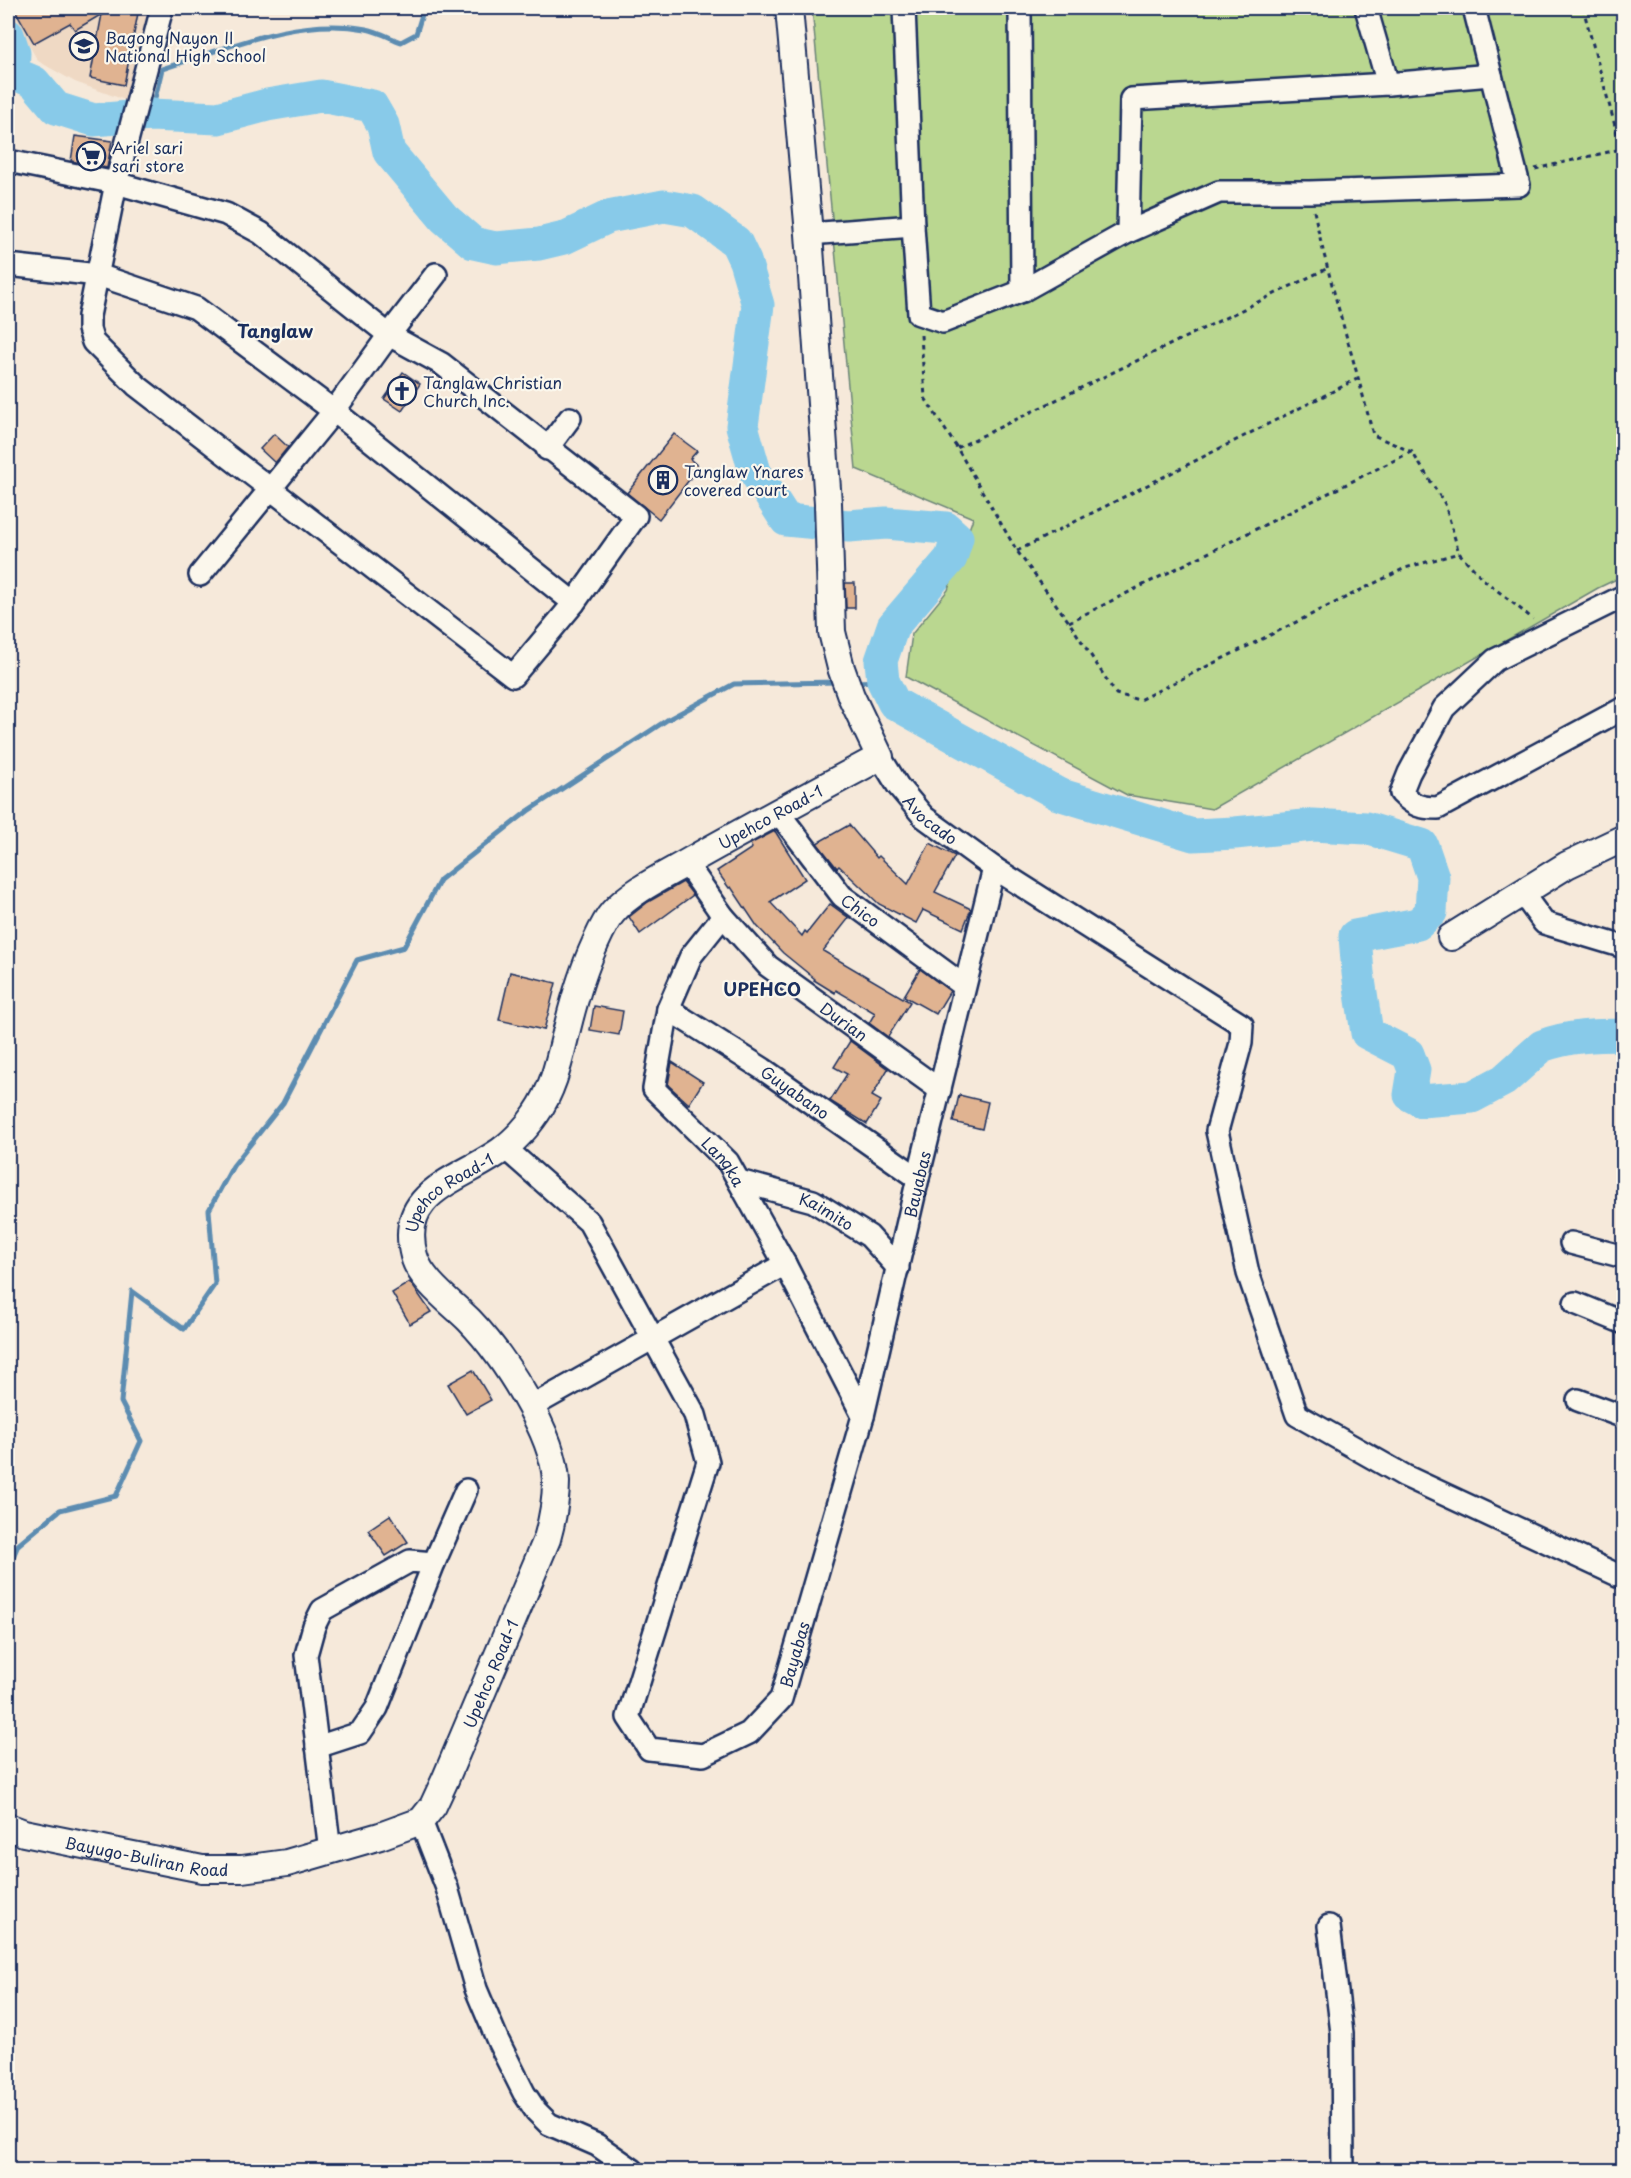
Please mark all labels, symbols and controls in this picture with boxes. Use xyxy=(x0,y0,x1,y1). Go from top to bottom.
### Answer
place label: Bagong Nayon II National High School xyxy=(105,25,266,67)
school or university icon: Bagong Nayon II National High School xyxy=(68,30,100,62)
place label: Ariel sari sari store xyxy=(112,135,185,177)
supermarket icon: Ariel sari sari store xyxy=(75,140,107,172)
district label: Tanglaw xyxy=(237,317,313,344)
place label: Tanglaw Christian Church Inc. xyxy=(423,370,562,412)
church icon: Tanglaw Christian Church Inc. xyxy=(386,375,418,407)
place label: Tanglaw Ynares covered court xyxy=(684,459,804,501)
building icon: Tanglaw Ynares covered court xyxy=(647,464,679,496)
street label: Upehco Road-1 xyxy=(714,778,827,855)
street label: Avocado xyxy=(898,789,963,850)
street label: Chico xyxy=(836,887,886,932)
district label: UPEHCO xyxy=(723,975,801,1002)
street label: Durian xyxy=(816,996,873,1046)
street label: Guyabano xyxy=(756,1059,835,1124)
street label: Langka xyxy=(697,1131,751,1191)
street label: Upehco Road-1 xyxy=(399,1146,498,1234)
street label: Bayabas xyxy=(897,1148,936,1220)
street label: Kaimito xyxy=(797,1186,859,1236)
street label: Upehco Road-1 xyxy=(456,1616,524,1732)
street label: Bayabas xyxy=(773,1618,815,1690)
street label: Bayugo-Buliran Road xyxy=(63,1830,228,1881)

